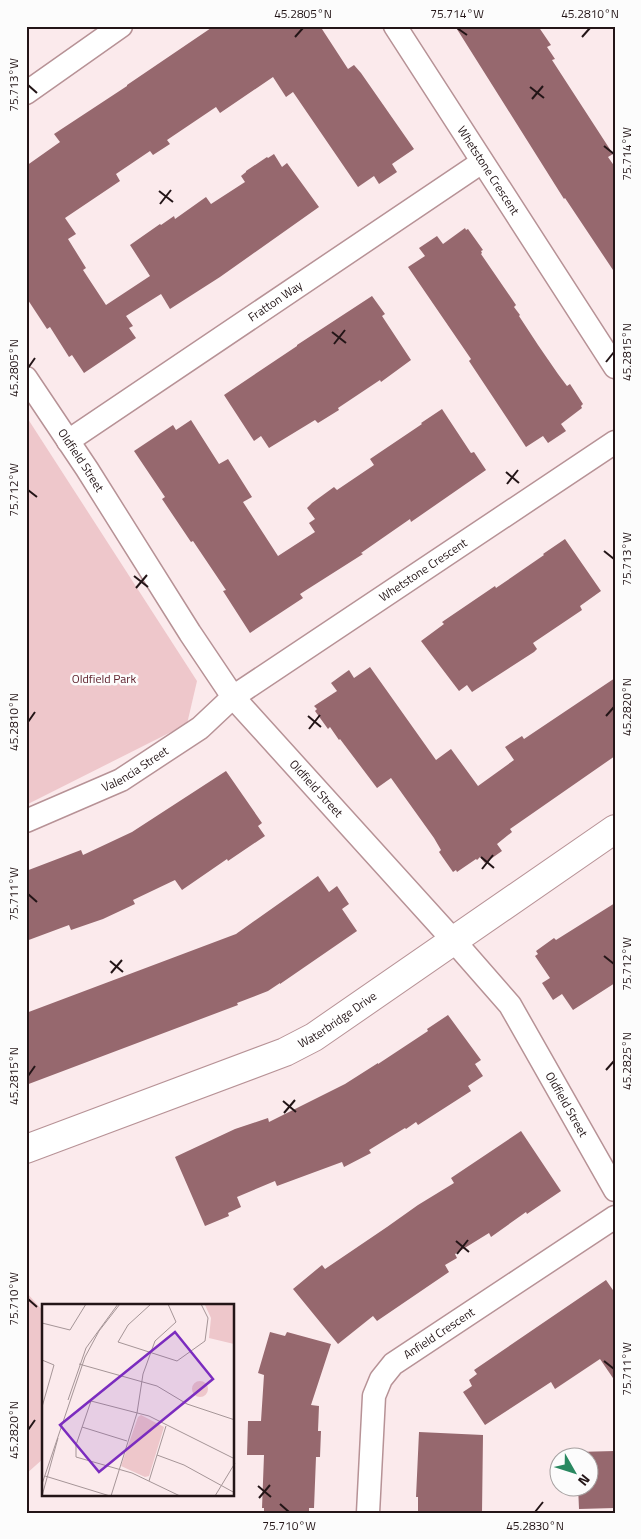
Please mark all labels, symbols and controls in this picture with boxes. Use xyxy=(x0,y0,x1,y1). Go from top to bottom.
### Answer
text: 45.2805°N xyxy=(274,4,332,23)
text: 75.714°W xyxy=(430,4,484,23)
text: 45.2810°N xyxy=(561,4,619,23)
text: 75.713°W xyxy=(4,58,23,112)
street label: Whetstone Crescent xyxy=(453,122,525,219)
text: 75.714°W xyxy=(617,127,636,181)
street label: Fratton Way xyxy=(244,275,306,326)
text: 45.2815°N xyxy=(617,323,636,381)
text: 45.2805°N xyxy=(4,339,23,397)
street label: Oldfield Street xyxy=(53,425,110,496)
text: 75.712°W xyxy=(4,463,23,517)
text: 75.713°W xyxy=(617,532,636,586)
street label: Whetstone Crescent xyxy=(375,533,472,606)
park label: Oldfield Park xyxy=(72,669,136,688)
text: 45.2820°N xyxy=(617,678,636,736)
text: 45.2810°N xyxy=(4,693,23,751)
street label: Valencia Street xyxy=(98,741,173,796)
street label: Oldfield Street xyxy=(285,755,348,822)
text: 75.711°W xyxy=(4,867,23,921)
text: 75.712°W xyxy=(617,937,636,991)
street label: Waterbridge Drive xyxy=(294,986,380,1053)
text: 45.2825°N xyxy=(617,1032,636,1090)
text: 45.2815°N xyxy=(4,1047,23,1105)
street label: Oldfield Street xyxy=(541,1068,593,1141)
text: 75.710°W xyxy=(4,1272,23,1326)
street label: Anfield Crescent xyxy=(399,1302,479,1364)
inset map xyxy=(42,1304,235,1496)
text: 75.711°W xyxy=(617,1342,636,1396)
text: 45.2820°N xyxy=(4,1401,23,1459)
north arrow xyxy=(548,1446,598,1496)
text: N xyxy=(573,1470,596,1491)
text: 75.710°W xyxy=(262,1516,316,1535)
text: 45.2830°N xyxy=(506,1516,564,1535)

